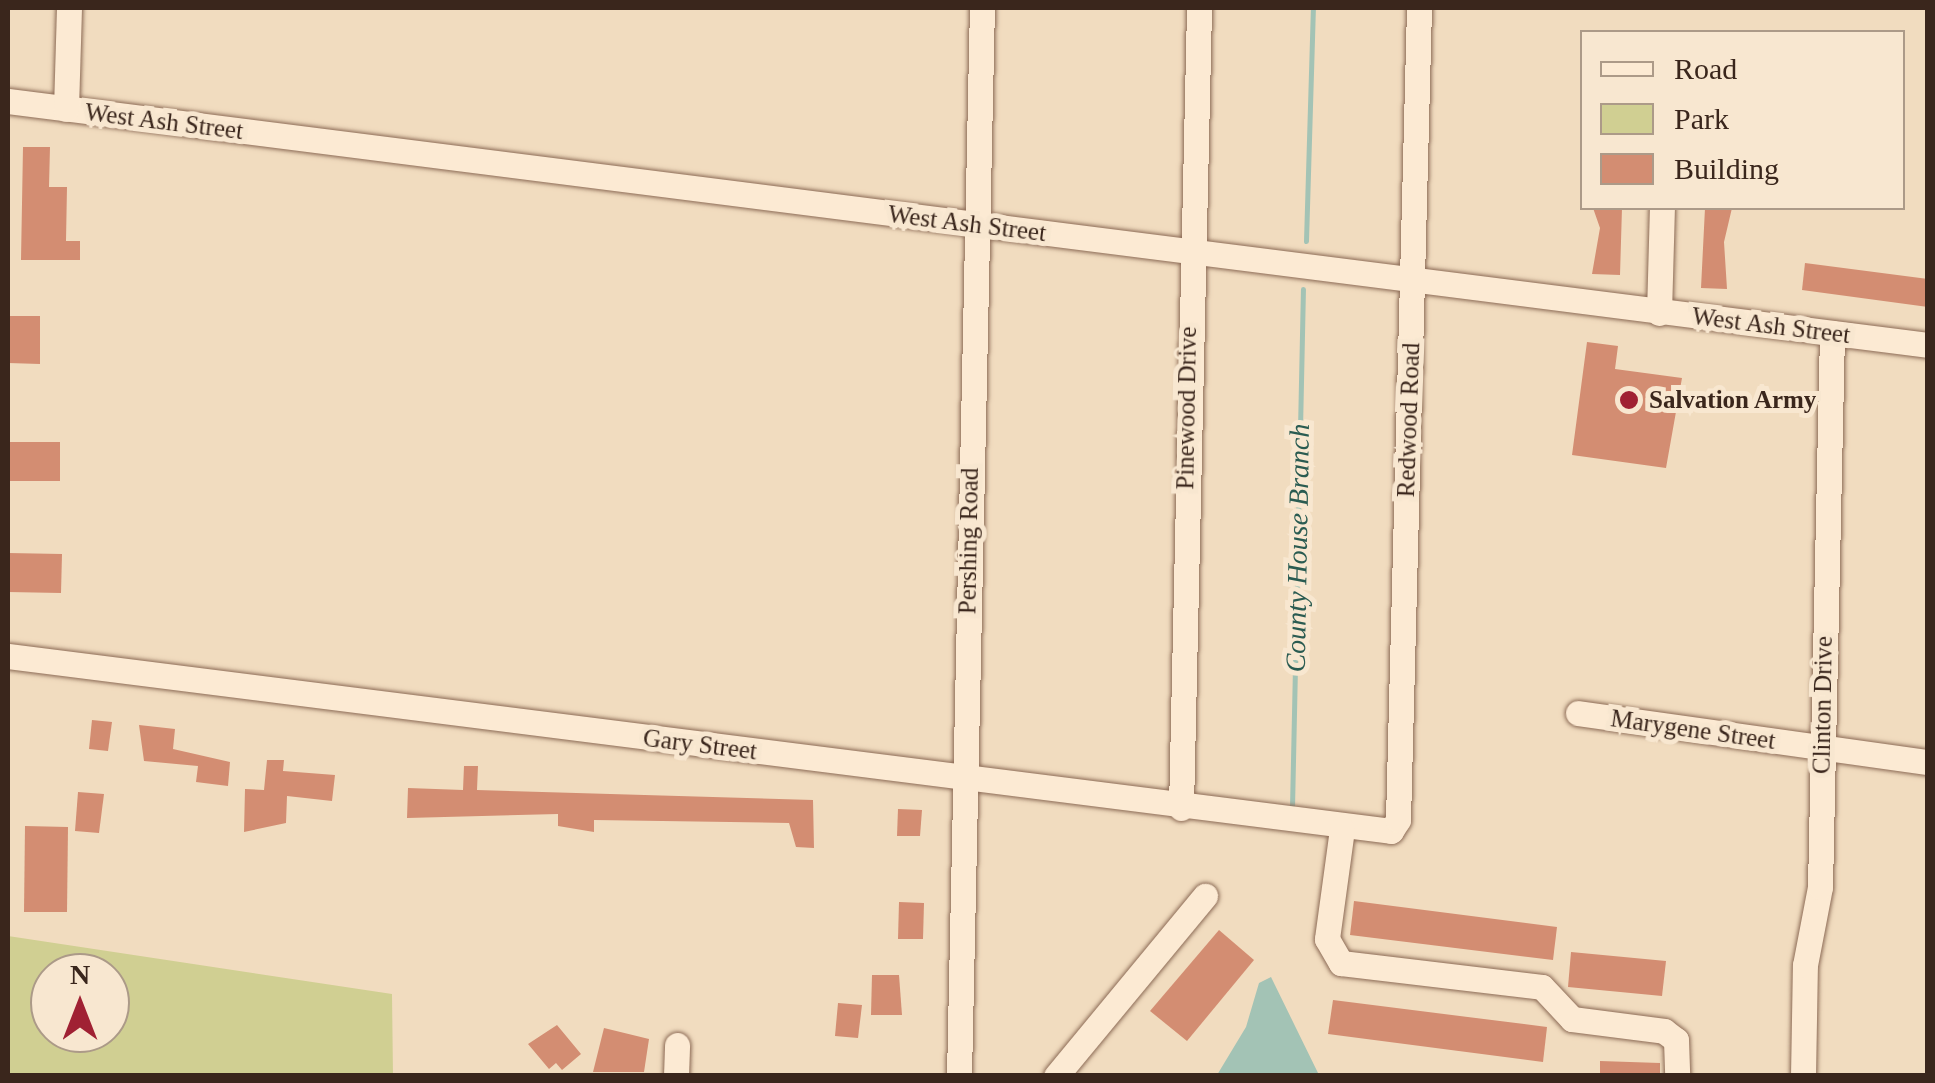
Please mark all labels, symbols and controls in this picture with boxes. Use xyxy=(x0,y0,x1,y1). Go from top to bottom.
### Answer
legend xyxy=(1580,30,1905,210)
text: Road xyxy=(1674,52,1737,85)
street label: West Ash Street xyxy=(83,97,245,147)
text: Park xyxy=(1674,102,1729,135)
text: Building xyxy=(1674,152,1779,185)
street label: West Ash Street xyxy=(886,199,1048,249)
street label: West Ash Street xyxy=(1690,301,1852,351)
street label: Pinewood Drive xyxy=(1171,326,1203,490)
street label: Redwood Road xyxy=(1391,342,1427,498)
place label: Salvation Army xyxy=(1649,385,1818,415)
marker: Salvation Army xyxy=(1618,389,1640,411)
water label: County House Branch xyxy=(1279,423,1317,673)
street label: Pershing Road xyxy=(953,467,985,615)
street label: Clinton Drive xyxy=(1807,636,1839,774)
street label: Marygene Street xyxy=(1609,704,1777,756)
street label: Gary Street xyxy=(641,723,759,767)
north arrow xyxy=(30,953,130,1053)
text: N xyxy=(70,959,90,990)

